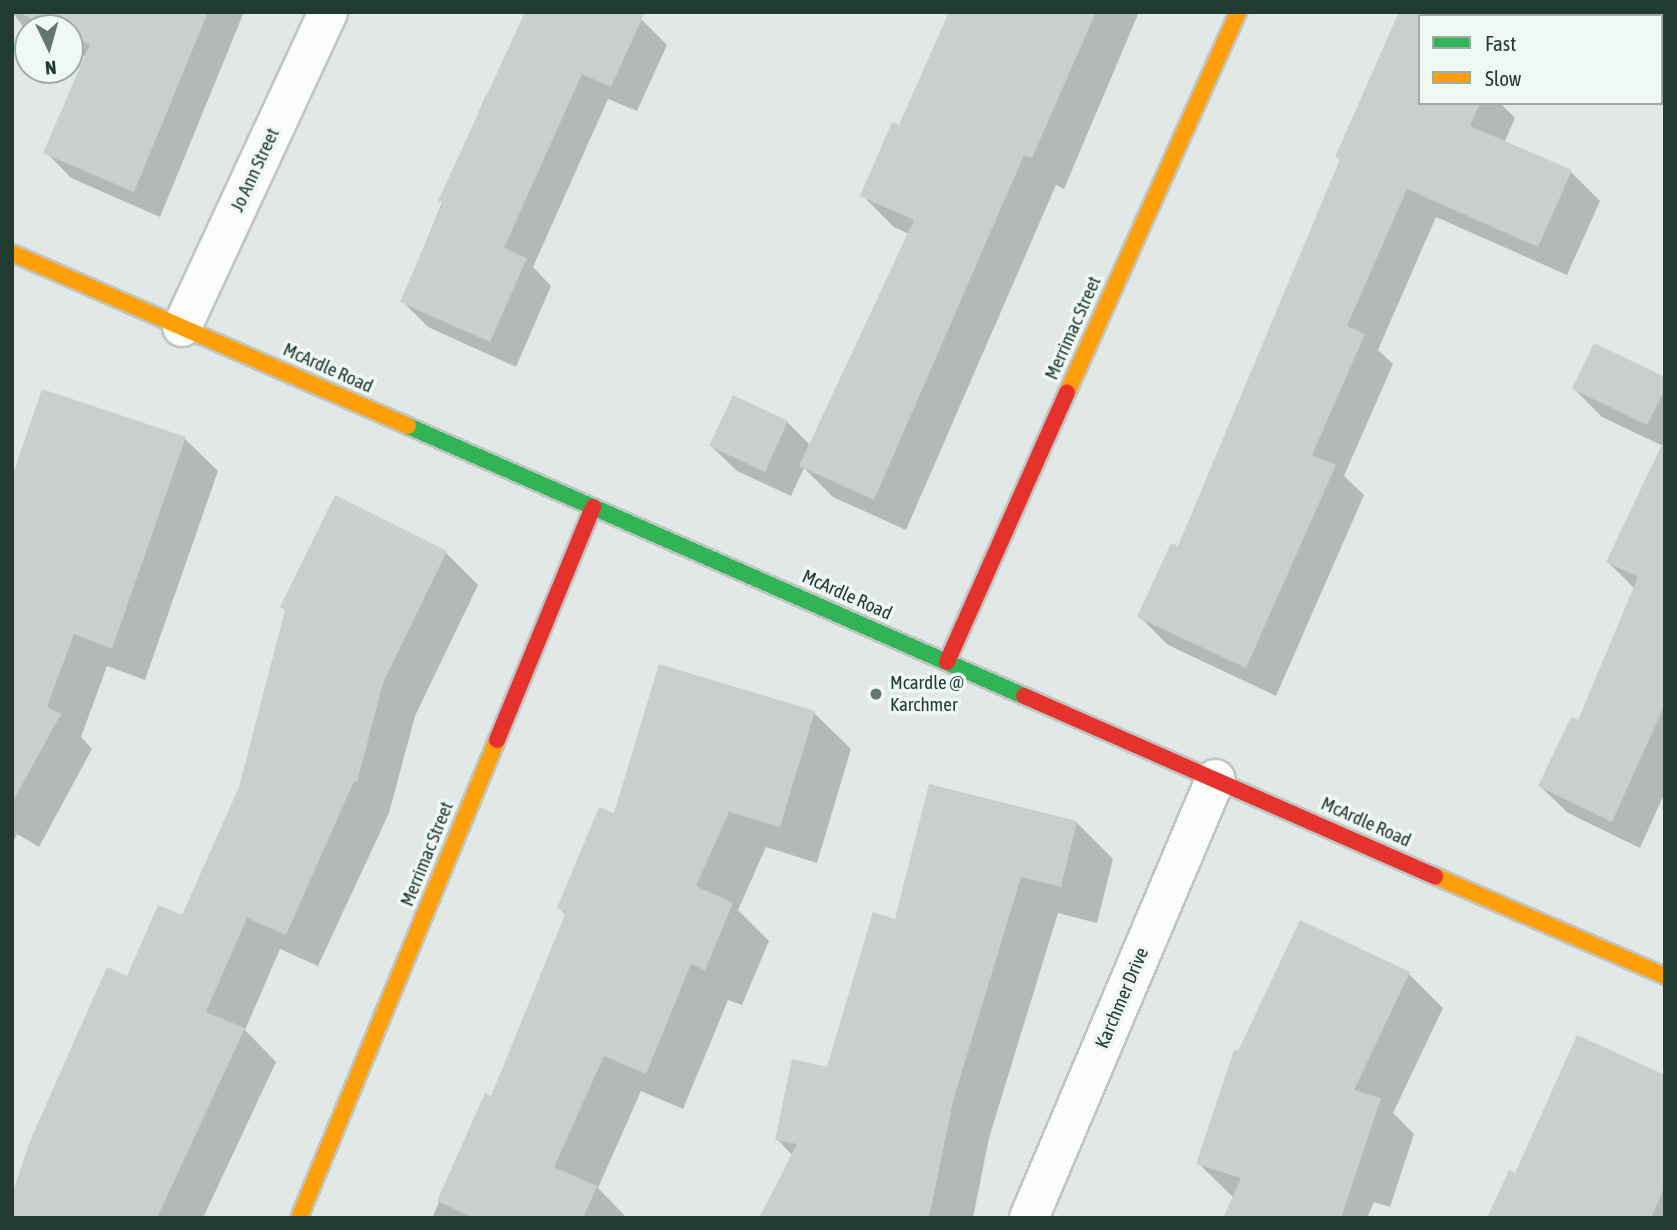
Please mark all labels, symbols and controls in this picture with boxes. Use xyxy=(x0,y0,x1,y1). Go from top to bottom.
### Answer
north arrow xyxy=(14,14,84,84)
legend xyxy=(1418,14,1663,105)
text: Fast xyxy=(1485,31,1516,55)
text: N xyxy=(44,56,57,79)
text: Slow xyxy=(1485,66,1521,90)
street label: Jo Ann Street xyxy=(226,125,284,215)
street label: Merrimac Street xyxy=(1040,273,1106,383)
street label: McArdle Road xyxy=(280,338,376,398)
street label: McArdle Road xyxy=(799,565,895,625)
place label: Mcardle @ Karchmer xyxy=(890,672,964,716)
marker: Mcardle @ Karchmer xyxy=(868,686,884,702)
street label: McArdle Road xyxy=(1318,792,1414,852)
street label: Merrimac Street xyxy=(396,798,458,910)
street label: Karchmer Drive xyxy=(1091,944,1153,1052)

